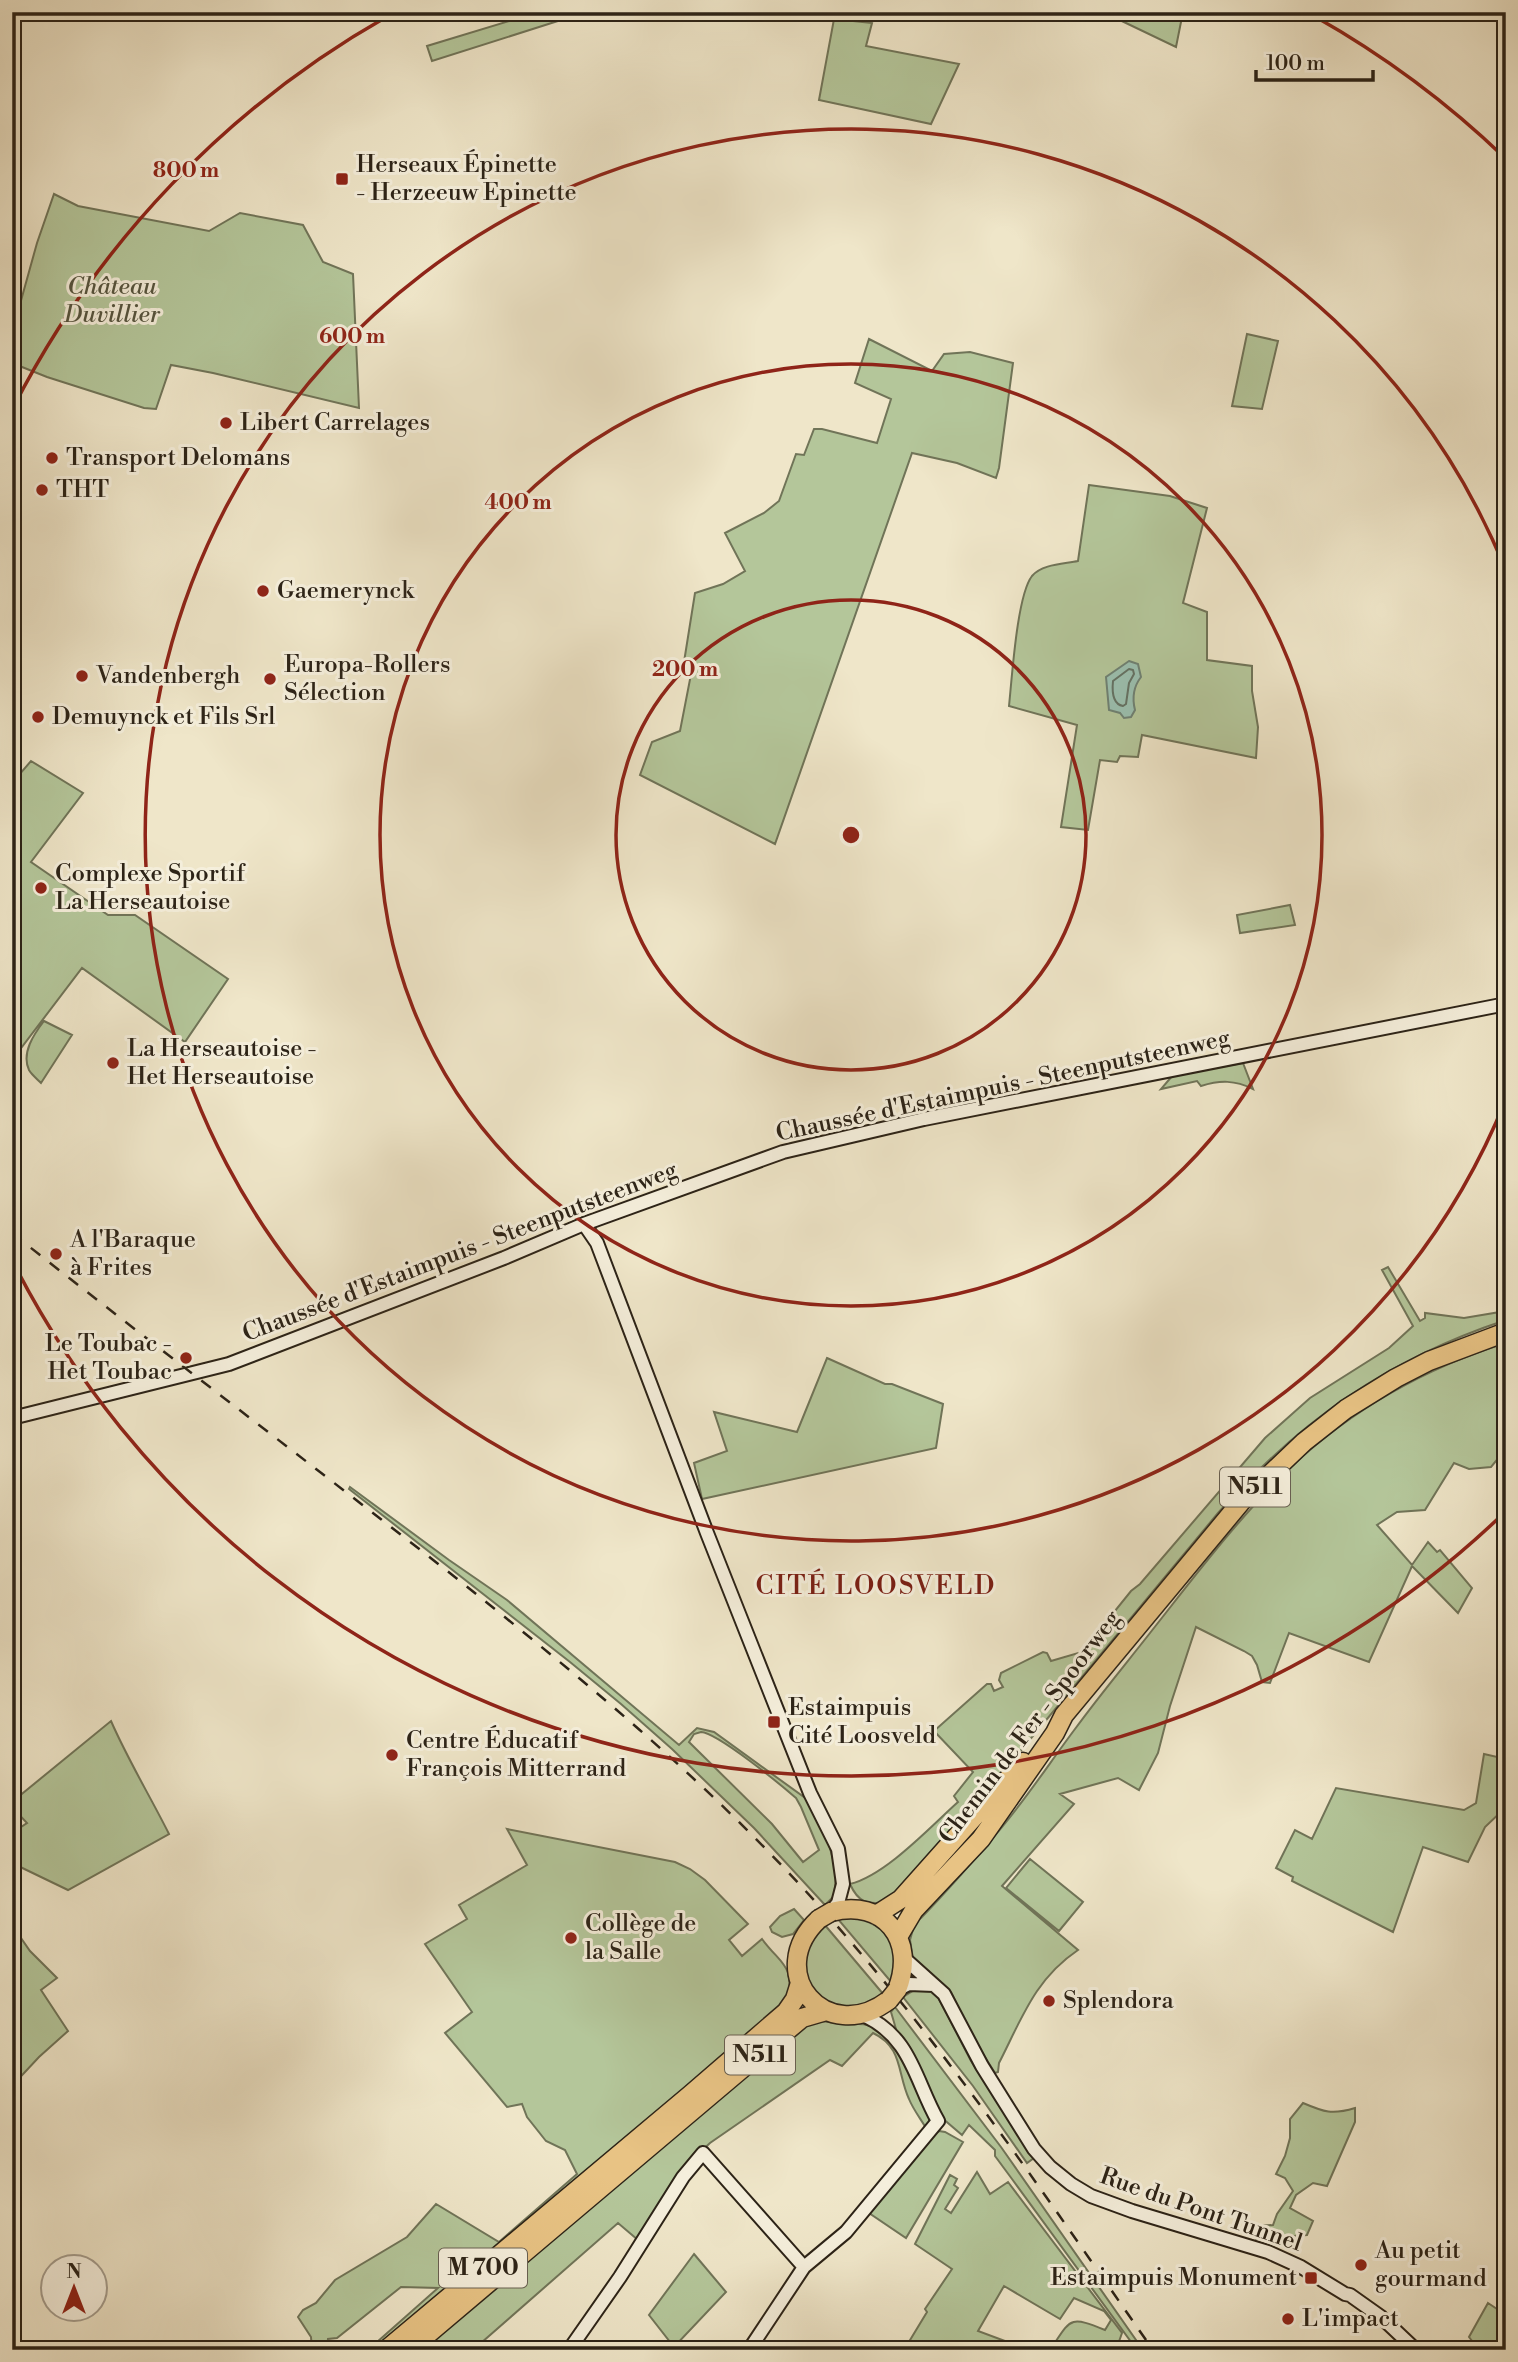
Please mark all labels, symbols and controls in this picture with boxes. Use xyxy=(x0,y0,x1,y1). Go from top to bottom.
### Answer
scale bar xyxy=(1256,38,1373,82)
text: 100 m xyxy=(1266,51,1325,77)
place label: Herseaux Épinette - Herzeeuw Epinette xyxy=(356,149,577,208)
text: 800 m xyxy=(153,158,219,184)
marker: Herseaux Épinette - Herzeeuw Epinette xyxy=(334,171,350,187)
park label: Château Duvillier xyxy=(63,272,161,330)
text: 600 m xyxy=(319,324,385,350)
place label: Libert Carrelages xyxy=(240,408,430,438)
marker: Libert Carrelages xyxy=(218,415,234,431)
place label: Transport Delomans xyxy=(66,443,290,473)
marker: Transport Delomans xyxy=(44,450,60,466)
place label: THT xyxy=(56,475,109,505)
marker: THT xyxy=(34,482,50,498)
text: 400 m xyxy=(484,490,552,516)
place label: Gaemerynck xyxy=(277,576,415,606)
marker: Gaemerynck xyxy=(255,583,271,599)
place label: Europa-Rollers Sélection xyxy=(284,650,450,708)
text: 200 m xyxy=(652,657,718,683)
place label: Vandenbergh xyxy=(95,661,240,691)
marker: Vandenbergh xyxy=(74,668,90,684)
marker: Europa-Rollers Sélection xyxy=(262,671,278,687)
place label: Demuynck et Fils Srl xyxy=(52,702,275,732)
marker: Demuynck et Fils Srl xyxy=(30,709,46,725)
centre of rings xyxy=(839,823,863,847)
place label: Complexe Sportif La Herseautoise xyxy=(55,859,246,917)
marker: Complexe Sportif La Herseautoise xyxy=(33,880,49,896)
street label: Chaussée d'Estaimpuis - Steenputsteenweg xyxy=(773,1023,1233,1149)
place label: La Herseautoise - Het Herseautoise xyxy=(127,1034,317,1092)
marker: La Herseautoise - Het Herseautoise xyxy=(105,1055,121,1071)
street label: Chaussée d'Estaimpuis - Steenputsteenweg xyxy=(238,1155,682,1349)
place label: A l'Baraque à Frites xyxy=(69,1225,196,1283)
marker: A l'Baraque à Frites xyxy=(48,1246,64,1262)
place label: Le Toubac - Het Toubac xyxy=(45,1329,172,1387)
marker: Le Toubac - Het Toubac xyxy=(178,1350,194,1366)
road number: N511 xyxy=(1220,1468,1290,1506)
district label: CITÉ LOOSVELD xyxy=(756,1568,996,1602)
street label: Chemin de Fer - Spoorweg xyxy=(932,1604,1128,1850)
place label: Estaimpuis Cité Loosveld xyxy=(788,1693,936,1751)
marker: Estaimpuis Cité Loosveld xyxy=(766,1714,782,1730)
place label: Centre Éducatif François Mitterrand xyxy=(406,1725,627,1784)
marker: Centre Éducatif François Mitterrand xyxy=(384,1747,400,1763)
place label: Collège de la Salle xyxy=(585,1909,696,1967)
marker: Collège de la Salle xyxy=(563,1930,579,1946)
place label: Splendora xyxy=(1063,1986,1175,2016)
marker: Splendora xyxy=(1041,1993,1057,2009)
road number: N511 xyxy=(725,2036,795,2074)
street label: Rue du Pont Tunnel xyxy=(1096,2161,1306,2259)
place label: Au petit gourmand xyxy=(1374,2236,1487,2294)
road number: M 700 xyxy=(439,2248,527,2288)
north arrow xyxy=(38,2254,108,2324)
marker: Au petit gourmand xyxy=(1353,2257,1369,2273)
text: N xyxy=(66,2260,82,2284)
place label: Estaimpuis Monument xyxy=(1050,2263,1297,2293)
marker: Estaimpuis Monument xyxy=(1303,2270,1319,2286)
place label: L'impact xyxy=(1302,2304,1399,2334)
marker: L'impact xyxy=(1280,2311,1296,2327)

